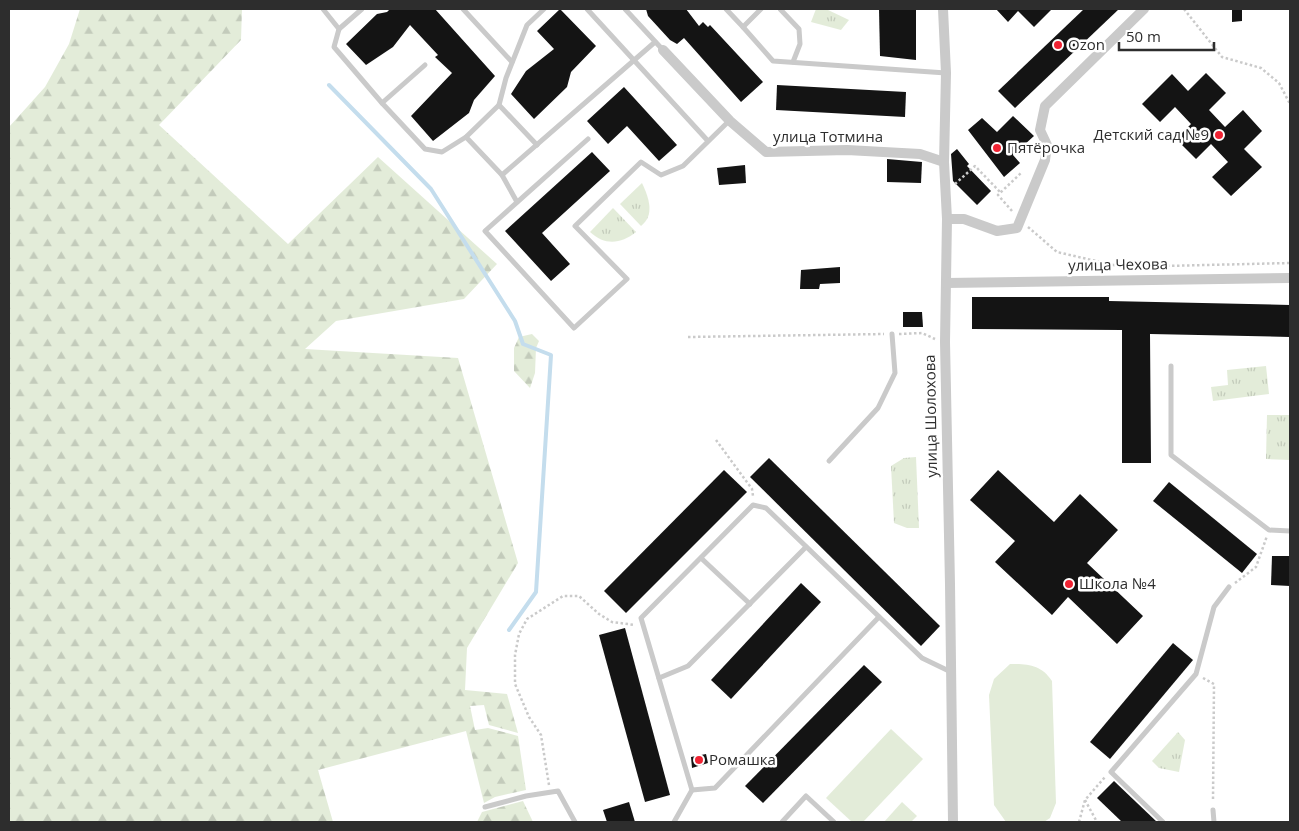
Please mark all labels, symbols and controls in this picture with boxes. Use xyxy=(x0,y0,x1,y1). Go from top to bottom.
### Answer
scale bar xyxy=(1119,20,1214,52)
text: 50 m xyxy=(1126,26,1161,46)
place label: Ozon xyxy=(1068,34,1105,54)
marker: Ozon xyxy=(1052,39,1064,51)
place label: Детский сад №9 xyxy=(1093,124,1209,144)
street label: улица Тотмина xyxy=(773,126,883,146)
marker: Детский сад №9 xyxy=(1213,129,1225,141)
place label: Пятёрочка xyxy=(1007,137,1085,157)
marker: Пятёрочка xyxy=(991,142,1003,154)
street label: улица Чехова xyxy=(1068,253,1168,275)
street label: улица Шолохова xyxy=(919,354,941,478)
place label: Школа №4 xyxy=(1079,573,1156,593)
marker: Школа №4 xyxy=(1063,578,1075,590)
place label: Ромашка xyxy=(709,749,776,769)
marker: Ромашка xyxy=(693,754,705,766)

